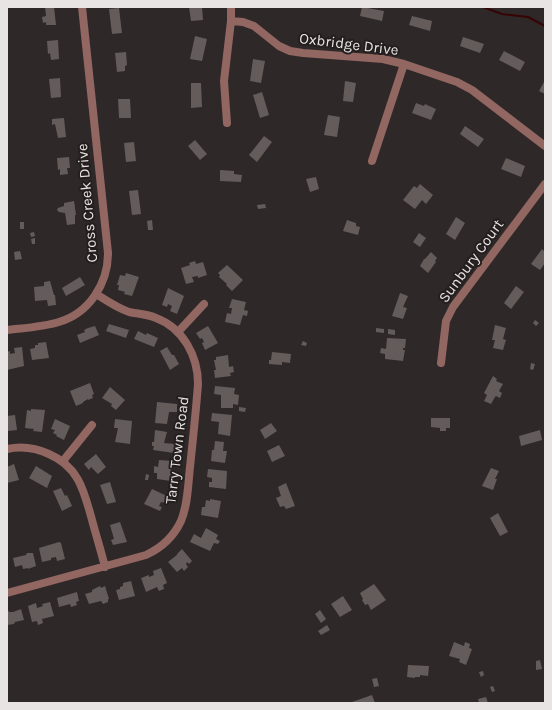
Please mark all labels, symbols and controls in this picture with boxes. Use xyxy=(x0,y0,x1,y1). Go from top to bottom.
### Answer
street label: Oxbridge Drive xyxy=(298,29,400,59)
street label: Cross Creek Drive xyxy=(73,143,101,263)
street label: Sunbury Court xyxy=(435,216,507,306)
street label: Tarry Town Road xyxy=(161,395,193,505)

